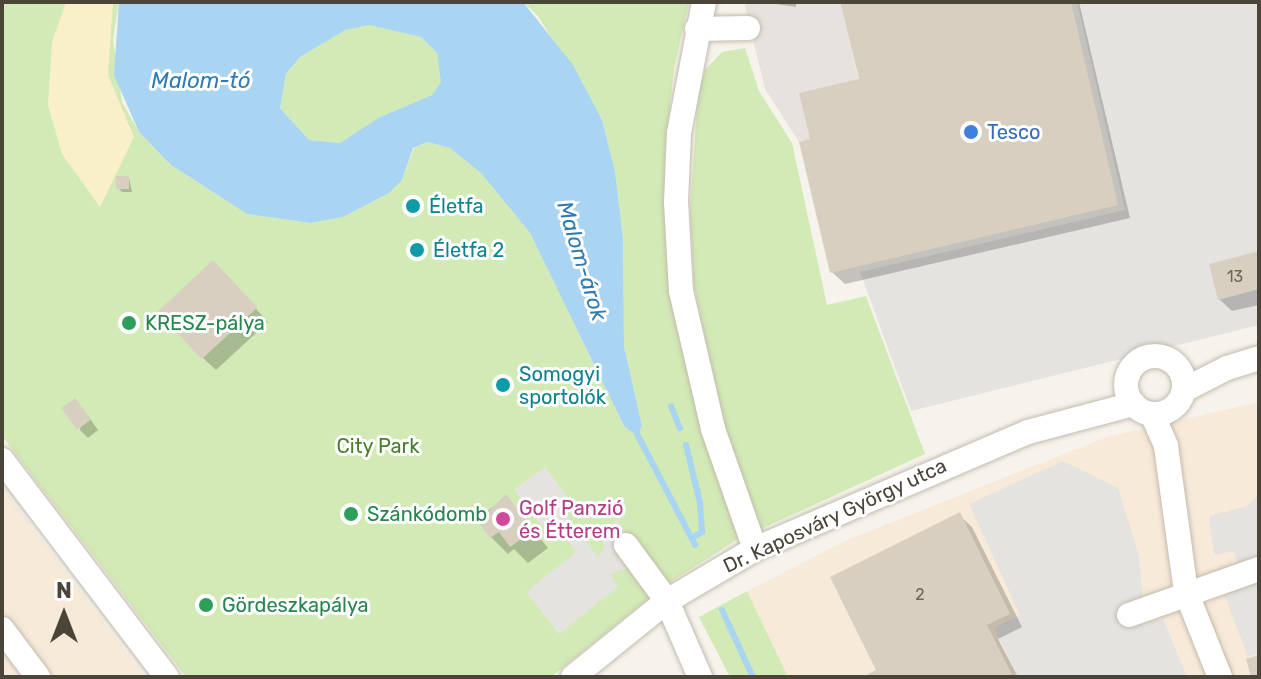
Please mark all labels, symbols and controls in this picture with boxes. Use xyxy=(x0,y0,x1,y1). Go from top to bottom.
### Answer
water label: Malom-tó xyxy=(151,68,251,94)
place label: Tesco xyxy=(987,120,1041,144)
marker: Tesco xyxy=(962,123,980,141)
place label: Életfa xyxy=(429,194,484,218)
marker: Életfa xyxy=(404,197,422,215)
water label: Malom-árok xyxy=(551,198,613,324)
place label: Életfa 2 xyxy=(433,238,504,262)
marker: Életfa 2 xyxy=(408,241,426,259)
house number: 13 xyxy=(1227,267,1243,287)
place label: KRESZ-pálya xyxy=(145,311,265,335)
marker: KRESZ-pálya xyxy=(120,314,138,332)
place label: Somogyi sportolók xyxy=(519,362,606,409)
marker: Somogyi sportolók xyxy=(494,376,512,394)
park label: City Park xyxy=(336,434,420,458)
street label: Dr. Kaposváry György utca xyxy=(719,453,951,579)
place label: Golf Panzió és Étterem xyxy=(519,496,624,543)
place label: Szánkódomb xyxy=(367,502,487,526)
marker: Szánkódomb xyxy=(342,505,360,523)
marker: Golf Panzió és Étterem xyxy=(494,510,512,528)
north arrow xyxy=(24,575,104,655)
text: N xyxy=(56,577,72,604)
house number: 2 xyxy=(915,585,925,605)
place label: Gördeszkapálya xyxy=(222,593,369,617)
marker: Gördeszkapálya xyxy=(197,596,215,614)

